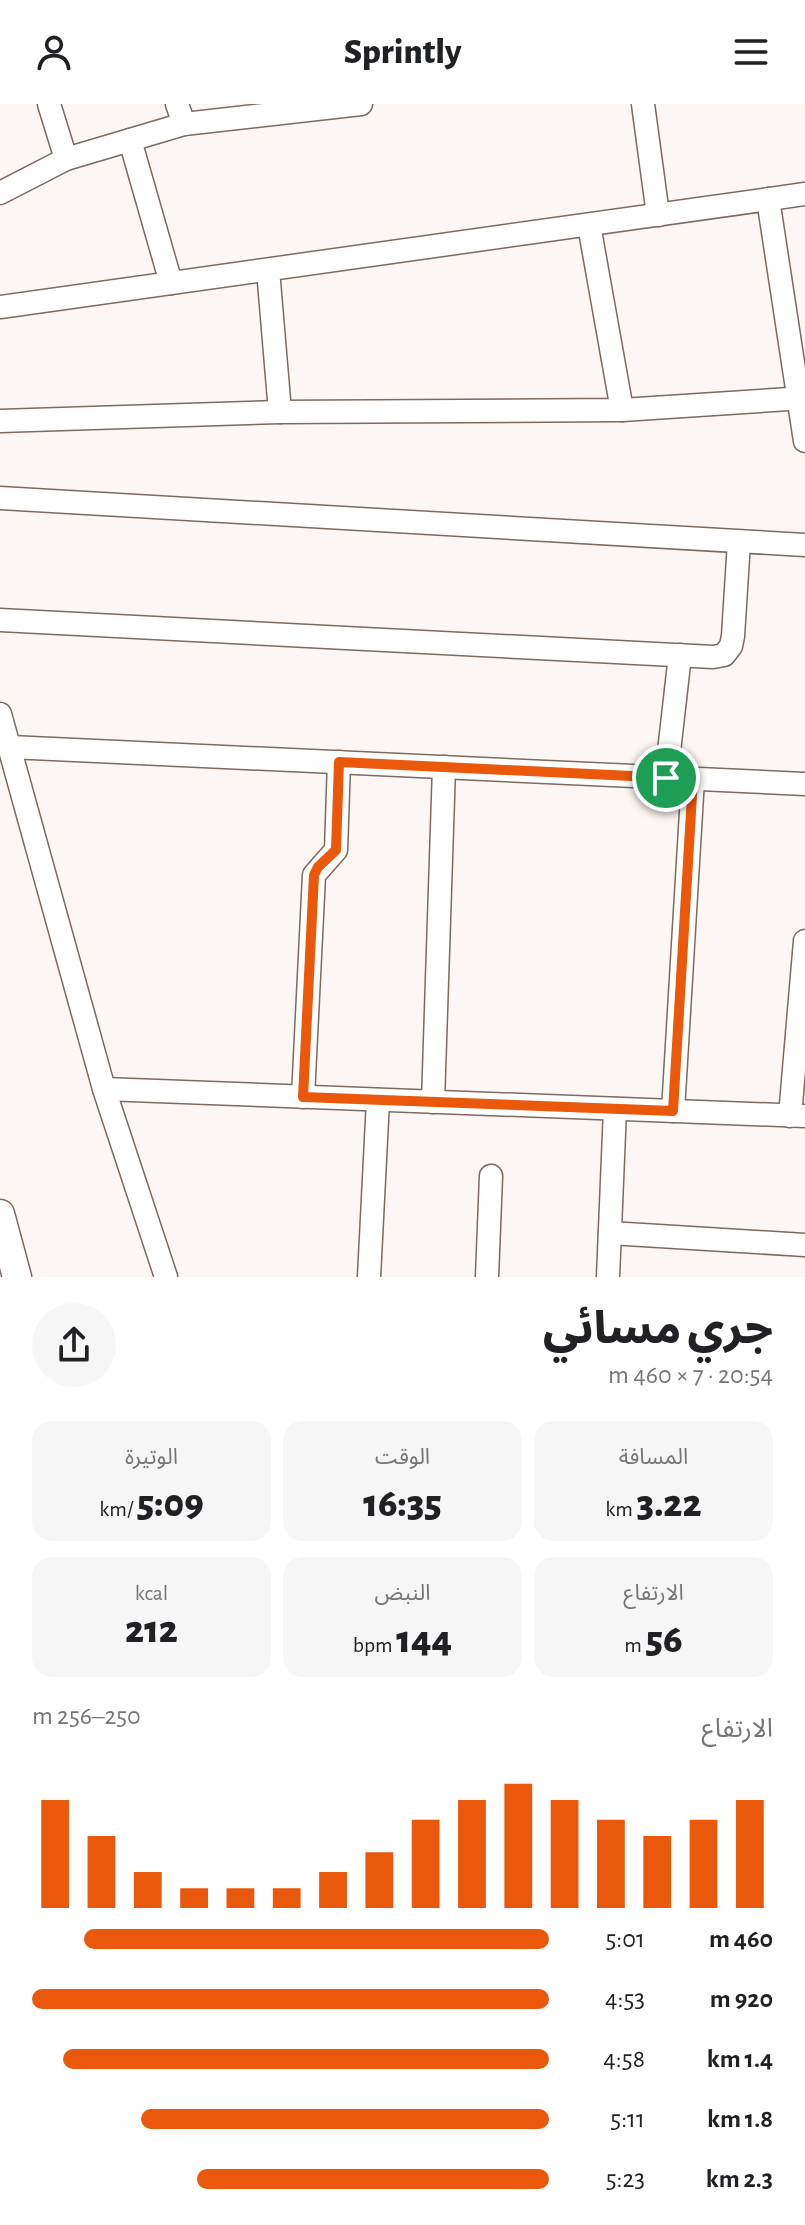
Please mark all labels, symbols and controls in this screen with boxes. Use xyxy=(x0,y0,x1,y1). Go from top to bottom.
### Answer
icon: person xyxy=(32,30,76,74)
icon: menu xyxy=(729,30,773,74)
text: Sprintly xyxy=(344,34,461,70)
pin xyxy=(632,744,700,812)
icon: arrive xyxy=(644,756,688,800)
button: share xyxy=(32,1303,116,1387)
text: جري مسائي xyxy=(543,1308,773,1352)
text: 20:54 · 7 × 460 m xyxy=(608,1362,773,1388)
text: الوتيرة xyxy=(125,1446,178,1468)
text: الوقت xyxy=(375,1446,430,1468)
text: المسافة xyxy=(619,1446,688,1468)
text: 5:09 xyxy=(137,1484,204,1524)
text: 16:35 xyxy=(363,1484,442,1524)
text: 3.22 xyxy=(637,1484,702,1524)
text: /km xyxy=(99,1498,137,1520)
text: km xyxy=(605,1498,637,1520)
text: kcal xyxy=(135,1582,168,1604)
text: النبض xyxy=(375,1582,430,1604)
text: الارتفاع xyxy=(623,1582,684,1604)
text: 212 xyxy=(125,1610,178,1650)
text: 144 xyxy=(396,1620,452,1660)
text: 56 xyxy=(646,1620,683,1660)
text: bpm xyxy=(353,1634,396,1656)
text: m xyxy=(624,1634,646,1656)
text: 250–256 m xyxy=(32,1703,141,1729)
text: الارتفاع xyxy=(702,1716,773,1742)
text: 5:01 xyxy=(606,1926,645,1952)
text: 460 m xyxy=(709,1926,773,1952)
text: 4:53 xyxy=(605,1986,645,2012)
text: 920 m xyxy=(710,1986,773,2012)
text: 4:58 xyxy=(603,2046,645,2072)
text: 1.4 km xyxy=(707,2046,773,2072)
text: 5:11 xyxy=(610,2106,645,2132)
text: 1.8 km xyxy=(707,2106,773,2132)
text: 5:23 xyxy=(606,2166,645,2192)
text: 2.3 km xyxy=(706,2166,773,2192)

